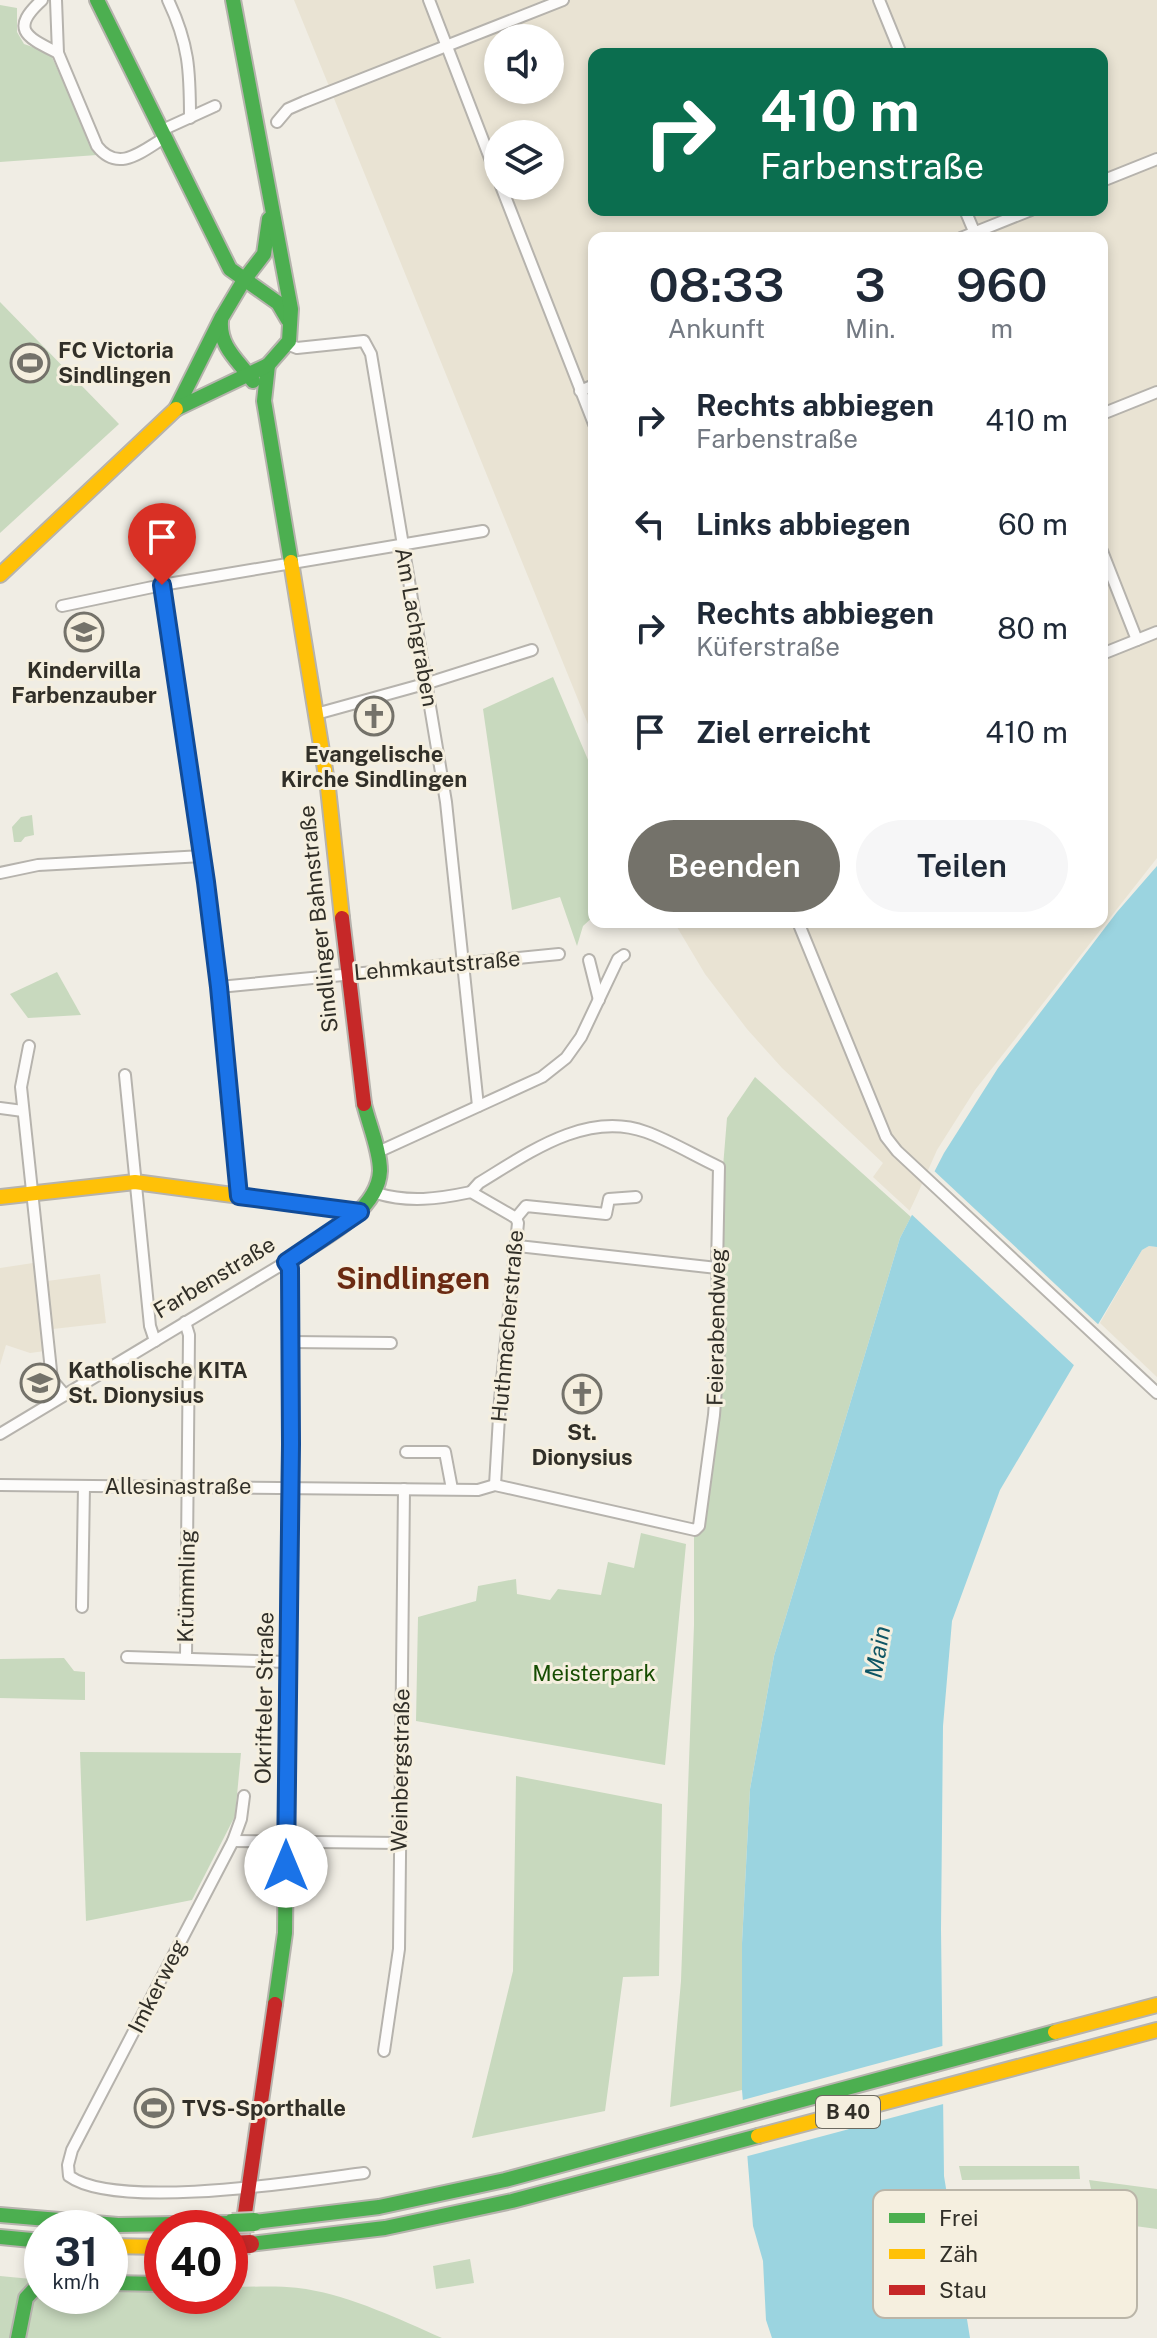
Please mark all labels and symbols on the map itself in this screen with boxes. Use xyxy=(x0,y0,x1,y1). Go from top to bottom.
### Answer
place label: FC Victoria Sindlingen xyxy=(58,337,174,388)
sports icon: FC Victoria Sindlingen xyxy=(9,342,51,384)
pin xyxy=(128,503,196,585)
street label: Am Lachgraben xyxy=(390,545,444,709)
school or university icon: Kindervilla Farbenzauber xyxy=(63,611,105,653)
place label: Kindervilla Farbenzauber xyxy=(11,657,157,708)
church icon: Evangelische Kirche Sindlingen xyxy=(353,695,395,737)
place label: Evangelische Kirche Sindlingen xyxy=(281,741,467,792)
street label: Sindlinger Bahnstraße xyxy=(293,804,343,1034)
street label: Lehmkautstraße xyxy=(353,945,521,985)
street label: Huthmacherstraße xyxy=(486,1229,528,1423)
street label: Farbenstraße xyxy=(149,1231,279,1323)
street label: Feierabendweg xyxy=(702,1248,730,1406)
district label: Sindlingen xyxy=(336,1260,490,1296)
place label: Katholische KITA St. Dionysius xyxy=(68,1357,248,1408)
school or university icon: Katholische KITA St. Dionysius xyxy=(19,1362,61,1404)
church icon: St. Dionysius xyxy=(561,1373,603,1415)
place label: St. Dionysius xyxy=(531,1419,633,1470)
street label: Allesinastraße xyxy=(104,1473,252,1499)
street label: Krümmling xyxy=(172,1529,200,1643)
street label: Okrifteler Straße xyxy=(249,1612,279,1784)
water label: Main xyxy=(859,1623,895,1680)
park label: Meisterpark xyxy=(532,1660,656,1686)
street label: Weinbergstraße xyxy=(386,1688,414,1852)
position arrow xyxy=(244,1824,328,1908)
street label: Imkerweg xyxy=(122,1935,192,2037)
sports icon: TVS-Sporthalle xyxy=(133,2087,175,2129)
place label: TVS-Sporthalle xyxy=(182,2095,346,2121)
road number: B 40 xyxy=(816,2096,880,2128)
legend xyxy=(873,2190,1137,2318)
text: Frei xyxy=(939,2205,978,2231)
speed limit sign: 40 xyxy=(144,2210,248,2314)
text: Zäh xyxy=(939,2241,978,2267)
text: Stau xyxy=(939,2277,987,2303)

